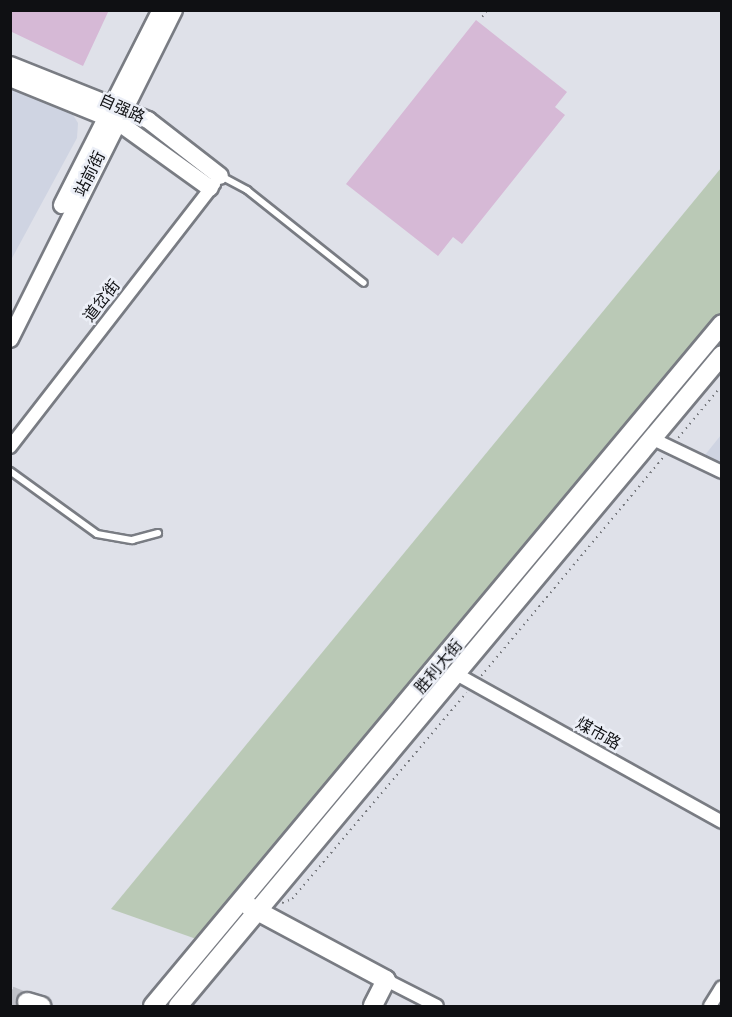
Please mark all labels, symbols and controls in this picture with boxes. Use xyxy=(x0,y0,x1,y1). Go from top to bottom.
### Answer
street label: 自强路 xyxy=(96,90,148,128)
street label: 站前街 xyxy=(71,148,109,200)
street label: 道岔街 xyxy=(80,276,124,326)
street label: 胜利大街 xyxy=(411,636,467,698)
street label: 煤市路 xyxy=(572,714,624,754)

